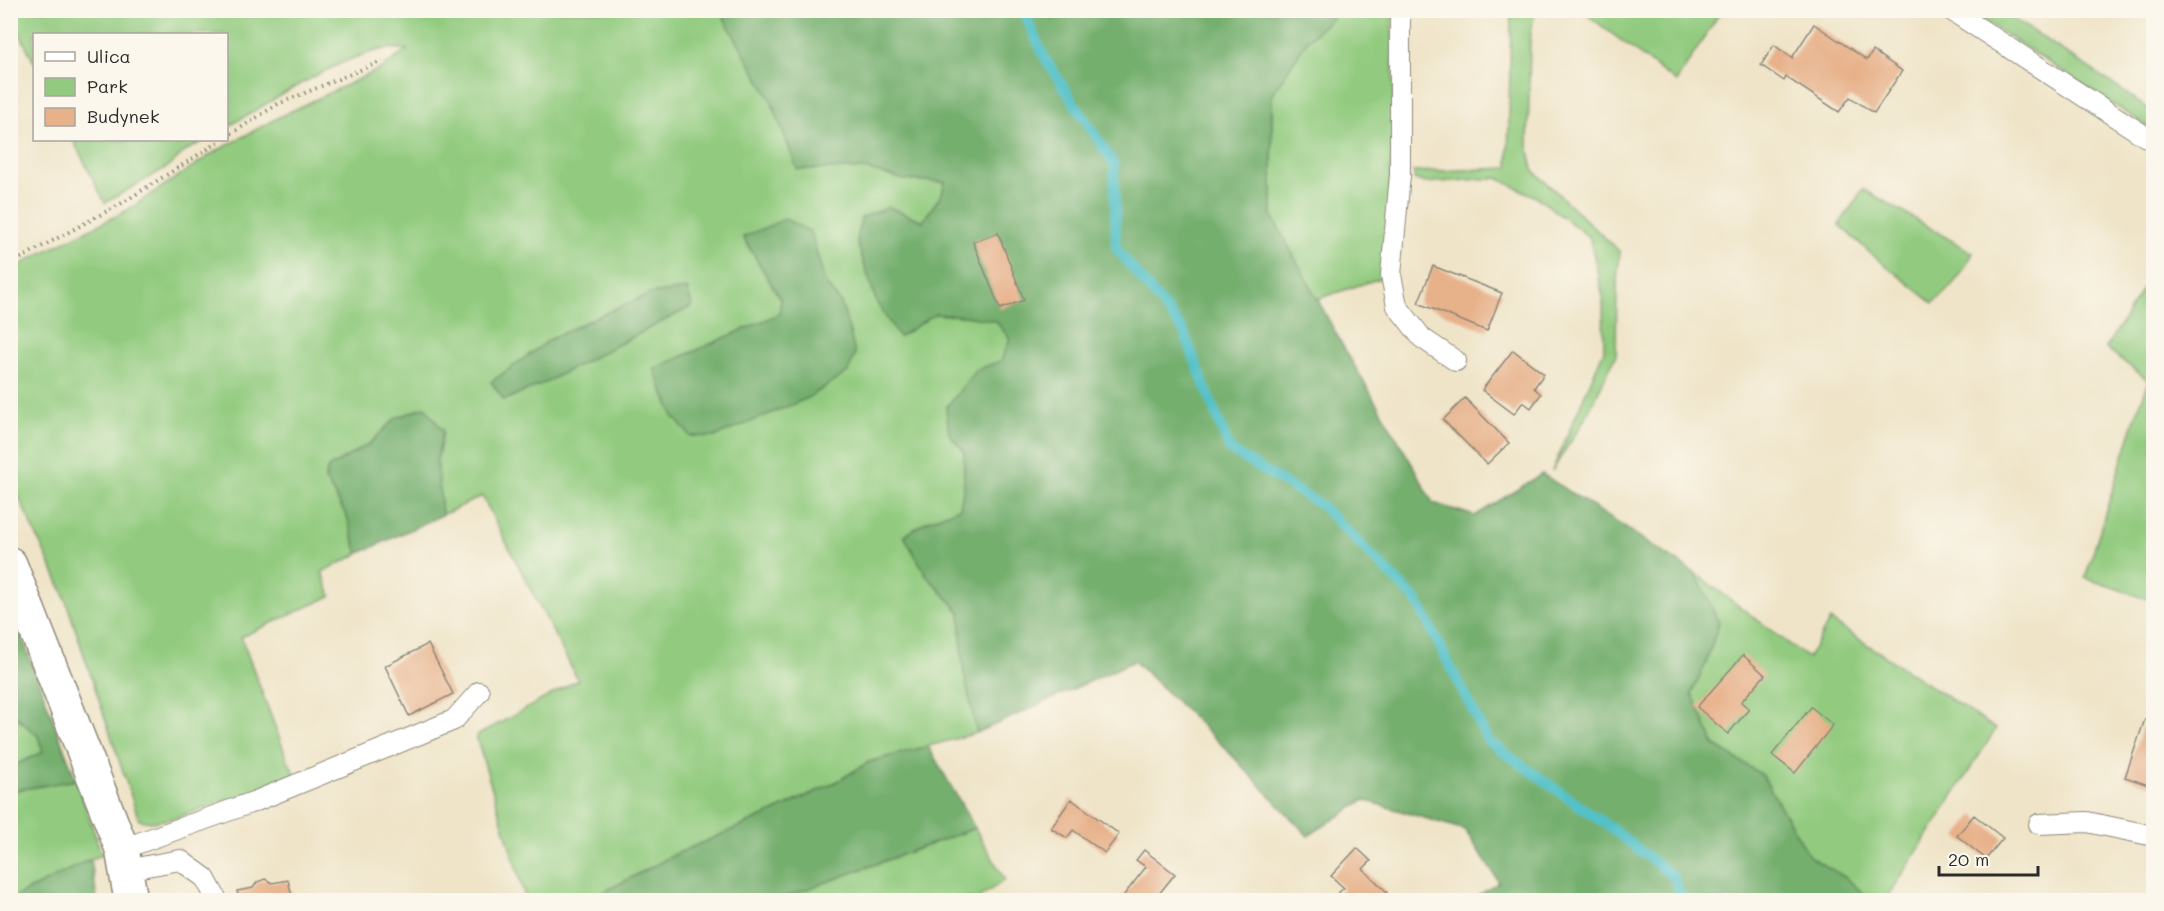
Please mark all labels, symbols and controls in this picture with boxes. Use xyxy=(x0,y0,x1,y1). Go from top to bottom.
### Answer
legend xyxy=(33,33,228,141)
text: Ulica xyxy=(87,44,131,68)
text: Park xyxy=(87,74,128,98)
text: Budynek xyxy=(87,104,160,128)
scale bar xyxy=(1939,839,2038,877)
text: 20 m xyxy=(1948,847,1989,871)

